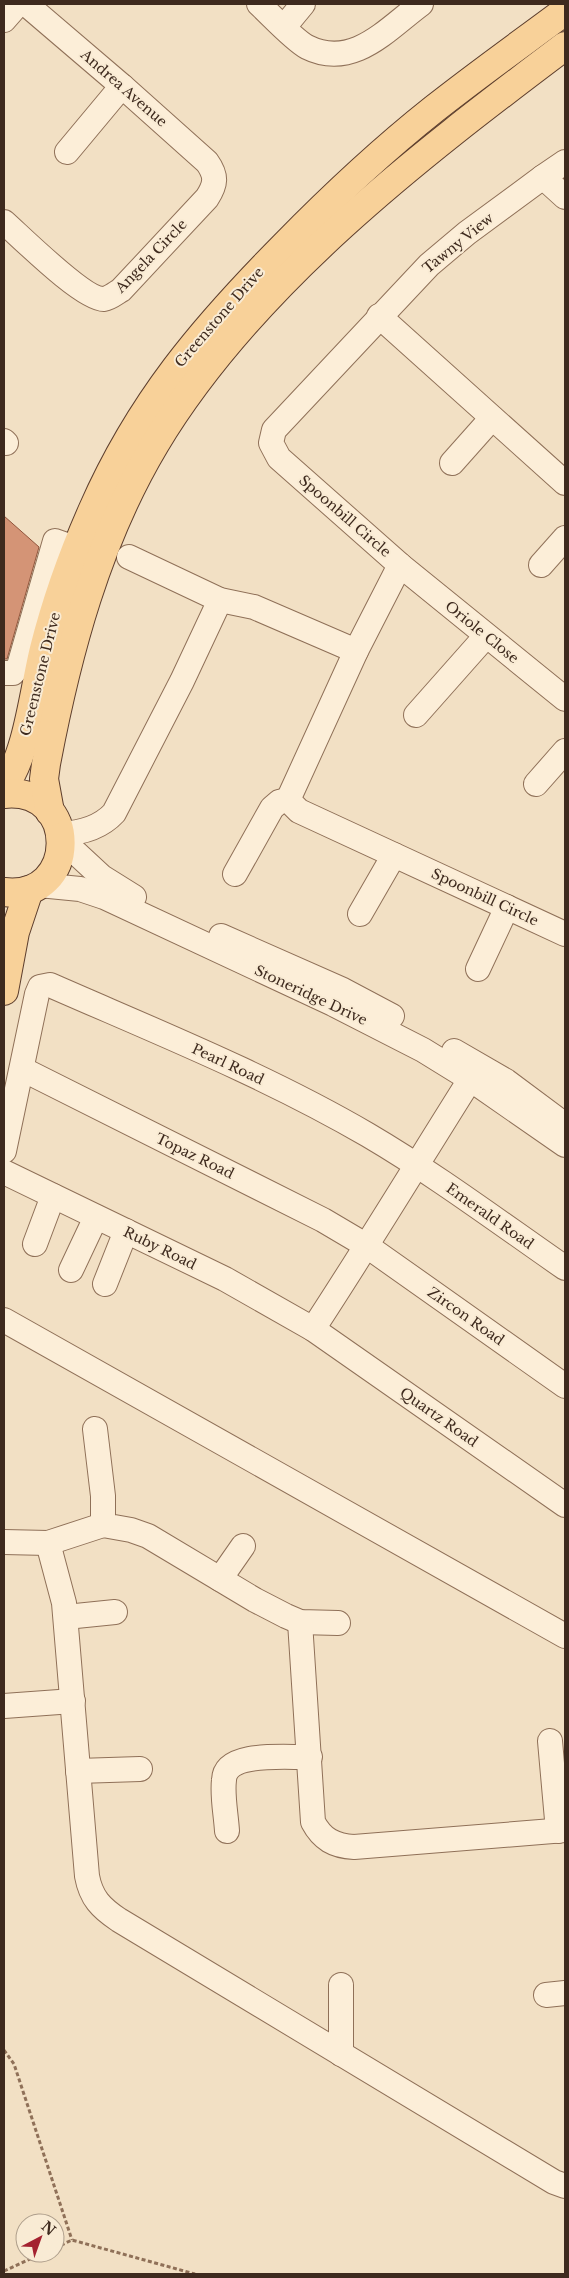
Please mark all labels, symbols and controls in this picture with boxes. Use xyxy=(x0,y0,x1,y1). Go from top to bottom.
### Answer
street label: Andrea Avenue xyxy=(76,45,171,130)
street label: Tawny View xyxy=(419,209,497,277)
street label: Angela Circle xyxy=(111,215,191,297)
street label: Greenstone Drive xyxy=(171,263,267,371)
street label: Spoonbill Circle xyxy=(295,471,395,561)
street label: Oriole Close xyxy=(441,597,523,667)
street label: Greenstone Drive xyxy=(16,610,64,738)
street label: Spoonbill Circle xyxy=(429,864,541,930)
street label: Stoneridge Drive xyxy=(252,961,370,1029)
street label: Pearl Road xyxy=(189,1039,267,1089)
street label: Topaz Road xyxy=(153,1129,238,1183)
street label: Emerald Road xyxy=(443,1179,538,1253)
street label: Ruby Road xyxy=(120,1223,200,1274)
street label: Zircon Road xyxy=(424,1283,508,1349)
street label: Quartz Road xyxy=(396,1383,482,1451)
north arrow xyxy=(15,2213,65,2263)
text: N xyxy=(38,2217,59,2239)

